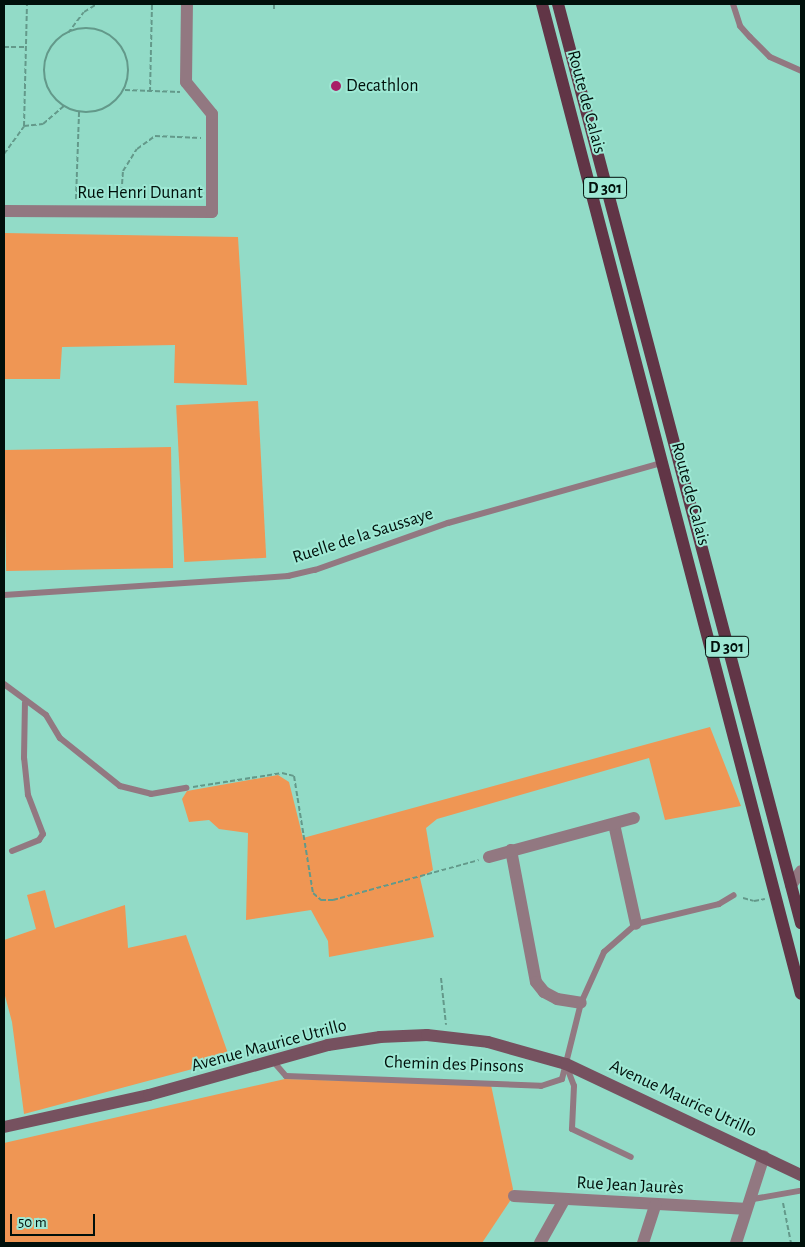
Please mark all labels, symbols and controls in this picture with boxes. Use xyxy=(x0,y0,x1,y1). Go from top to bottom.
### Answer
street label: Route de Calais xyxy=(562,48,610,156)
place label: Decathlon xyxy=(346,75,418,97)
marker: Decathlon xyxy=(330,80,342,92)
road number: D 301 xyxy=(582,174,628,202)
street label: Rue Henri Dunant xyxy=(77,182,203,204)
street label: Route de Calais xyxy=(666,440,714,548)
street label: Ruelle de la Saussaye xyxy=(290,503,436,569)
road number: D 301 xyxy=(704,634,750,660)
street label: Avenue Maurice Utrillo xyxy=(189,1015,349,1077)
street label: Chemin des Pinsons xyxy=(384,1052,524,1078)
street label: Avenue Maurice Utrillo xyxy=(606,1055,760,1143)
street label: Rue Jean Jaurès xyxy=(576,1172,684,1200)
scale bar xyxy=(12,1204,98,1236)
text: 50 m xyxy=(18,1215,47,1230)

